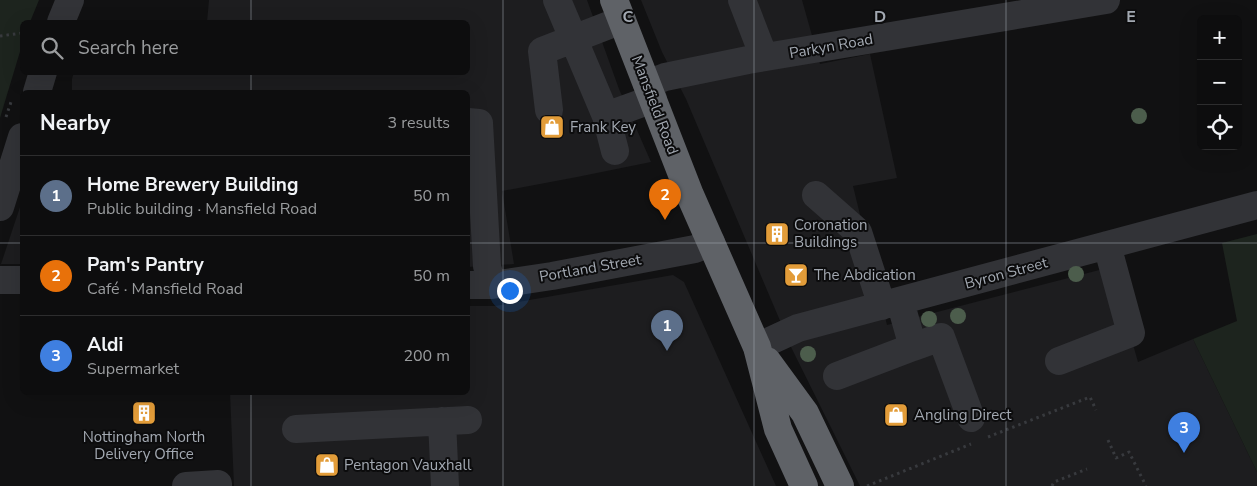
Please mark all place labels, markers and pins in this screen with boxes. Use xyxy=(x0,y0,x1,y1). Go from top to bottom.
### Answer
shop icon: Frank Key xyxy=(539,114,565,140)
place label: Frank Key xyxy=(570,117,636,137)
pin: 2 xyxy=(649,179,681,220)
place label: Coronation Buildings xyxy=(794,215,868,252)
building icon: Coronation Buildings xyxy=(764,221,790,247)
bar icon: The Abdication xyxy=(783,262,809,288)
place label: The Abdication xyxy=(814,265,916,285)
pin: 1 xyxy=(651,310,683,351)
building icon: Nottingham North Delivery Office xyxy=(131,400,157,426)
shop icon: Angling Direct xyxy=(883,402,909,428)
place label: Angling Direct xyxy=(914,405,1012,425)
pin: 3 xyxy=(1168,412,1200,453)
place label: Nottingham North Delivery Office xyxy=(83,427,205,464)
shop icon: Pentagon Vauxhall xyxy=(314,452,340,478)
place label: Pentagon Vauxhall xyxy=(344,455,472,475)

